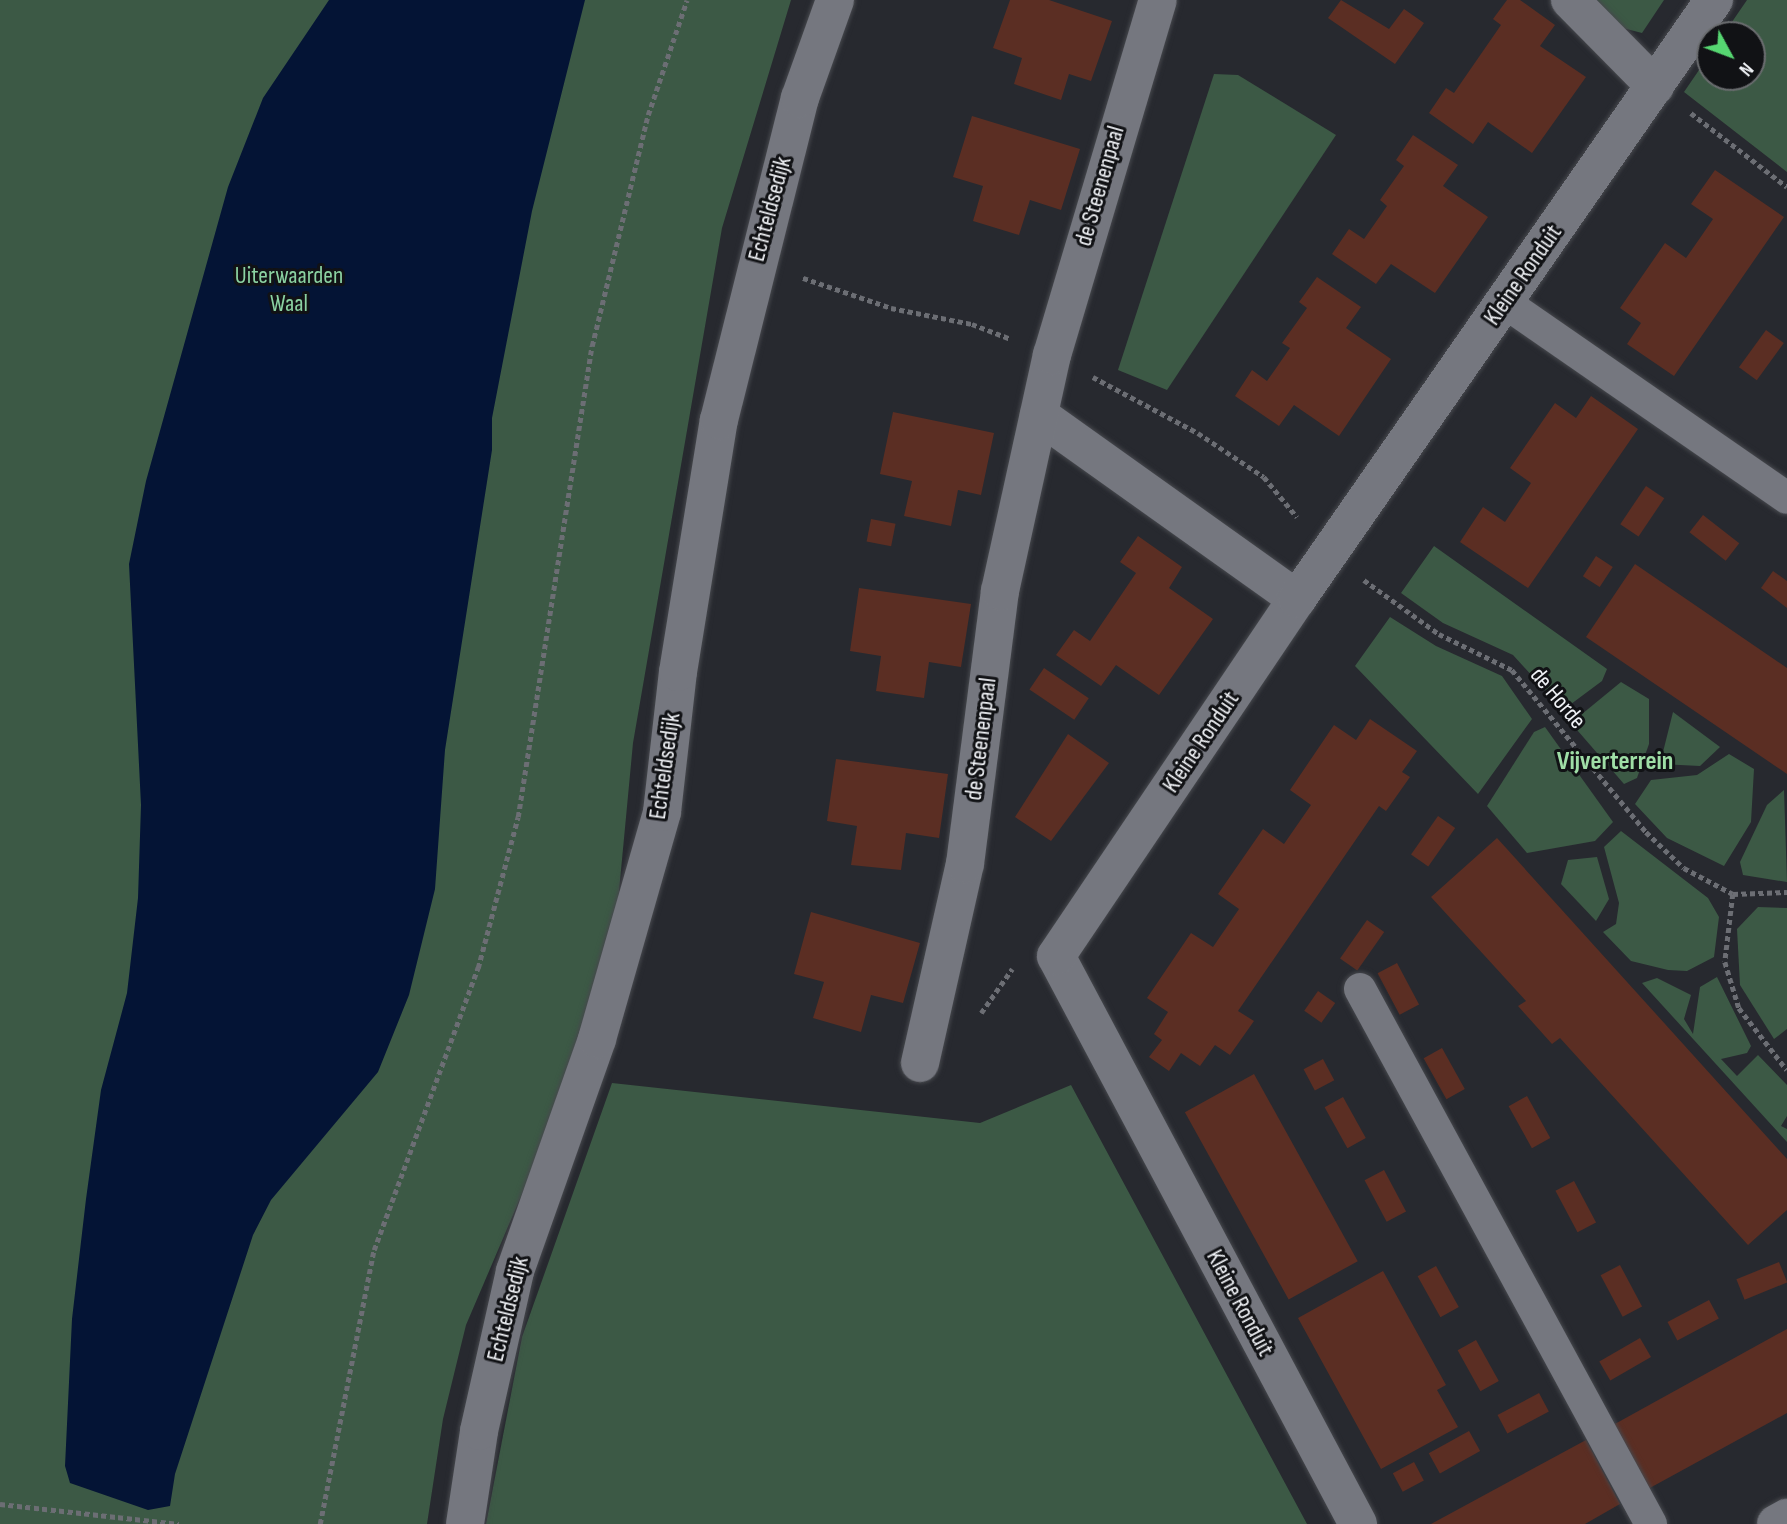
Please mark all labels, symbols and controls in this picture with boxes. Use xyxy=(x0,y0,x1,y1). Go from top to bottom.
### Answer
north arrow xyxy=(1696,21,1766,91)
text: N xyxy=(1734,57,1758,80)
street label: de Steenenpaal xyxy=(1069,123,1131,249)
street label: Echteldsedijk xyxy=(742,153,798,265)
street label: Kleine Ronduit xyxy=(1478,219,1568,331)
park label: Uiterwaarden Waal xyxy=(235,262,343,318)
street label: de Horde xyxy=(1524,661,1592,735)
street label: de Steenenpaal xyxy=(959,676,1003,802)
street label: Kleine Ronduit xyxy=(1157,686,1245,798)
street label: Echteldsedijk xyxy=(643,711,687,821)
district label: Vijverterrein xyxy=(1557,746,1673,778)
street label: Kleine Ronduit xyxy=(1200,1245,1280,1361)
street label: Echteldsedijk xyxy=(481,1253,535,1365)

